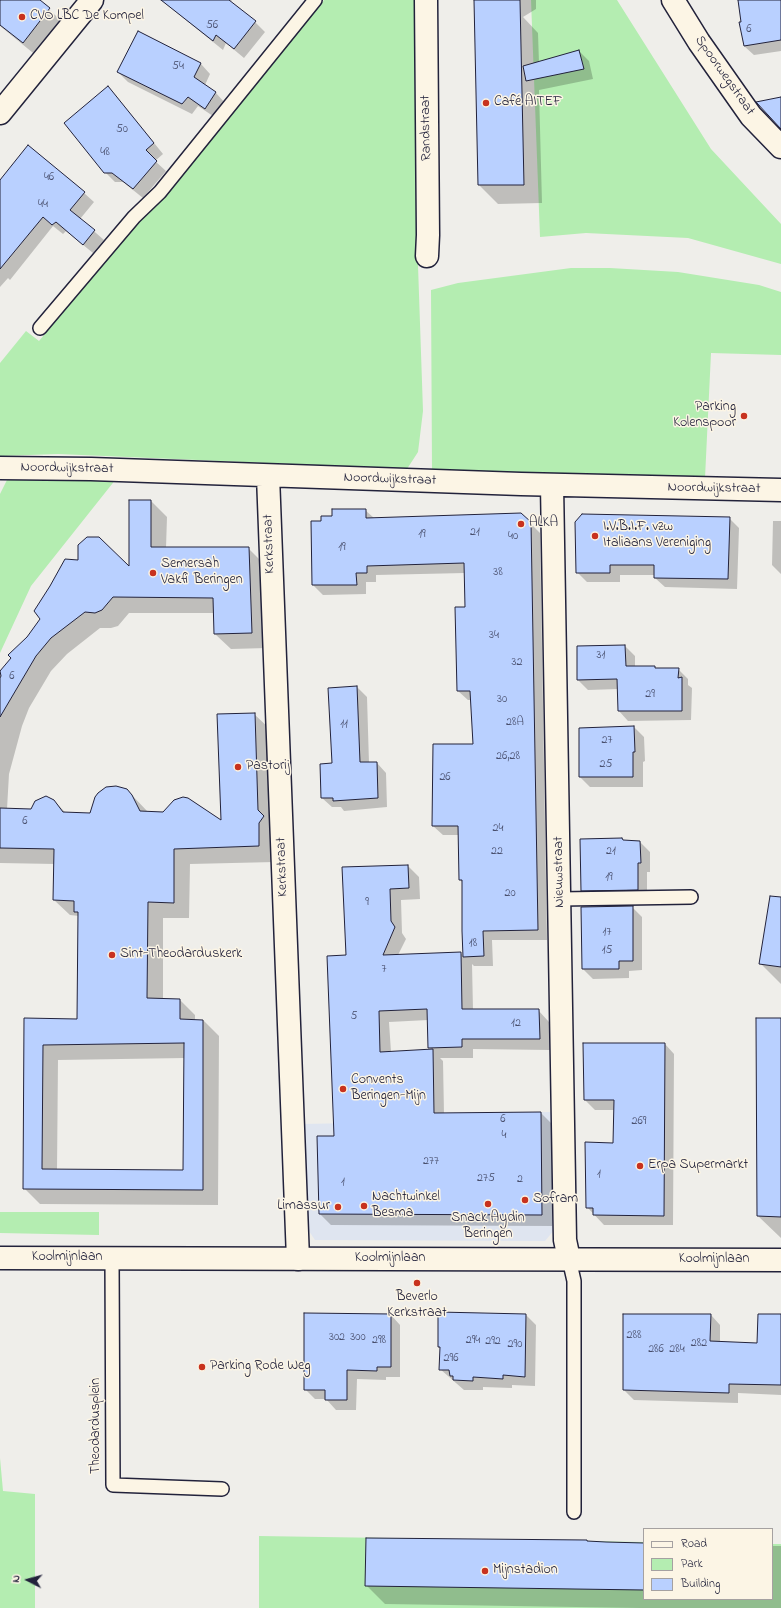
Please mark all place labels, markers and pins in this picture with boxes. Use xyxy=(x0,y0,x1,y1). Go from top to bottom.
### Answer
place label: CVO LBC De Kompel xyxy=(30,9,144,25)
marker: CVO LBC De Kompel xyxy=(17,12,27,22)
place label: Café AITEF xyxy=(494,95,562,111)
marker: Café AITEF xyxy=(481,98,491,108)
place label: Parking Kolenspoor xyxy=(673,400,736,432)
marker: Parking Kolenspoor xyxy=(739,411,749,421)
place label: ALKA xyxy=(529,516,558,532)
marker: ALKA xyxy=(516,519,526,529)
place label: I.V.B.I.F. vzw Italiaans Vereniging xyxy=(603,520,711,552)
marker: I.V.B.I.F. vzw Italiaans Vereniging xyxy=(590,531,600,541)
place label: Semersah Vakfi Beringen xyxy=(161,557,243,590)
marker: Semersah Vakfi Beringen xyxy=(148,568,158,578)
place label: Pastorij xyxy=(246,759,290,775)
marker: Pastorij xyxy=(233,762,243,772)
place label: Sint-Theodarduskerk xyxy=(120,947,242,963)
marker: Sint-Theodarduskerk xyxy=(107,950,117,960)
place label: Convents Beringen-Mijn xyxy=(351,1073,426,1106)
marker: Convents Beringen-Mijn xyxy=(338,1084,348,1094)
place label: Erpa Supermarkt xyxy=(648,1158,748,1174)
marker: Erpa Supermarkt xyxy=(635,1161,645,1171)
place label: Nachtwinkel Besma xyxy=(372,1190,440,1222)
place label: Sofram xyxy=(533,1192,578,1208)
marker: Sofram xyxy=(520,1195,530,1205)
place label: Limassur xyxy=(277,1199,330,1215)
marker: Snack Aydin Beringen xyxy=(483,1199,493,1209)
marker: Nachtwinkel Besma xyxy=(359,1201,369,1211)
marker: Limassur xyxy=(333,1202,343,1212)
place label: Snack Aydin Beringen xyxy=(451,1211,525,1244)
marker: Beverlo Kerkstraat xyxy=(412,1278,422,1288)
place label: Beverlo Kerkstraat xyxy=(387,1290,447,1322)
place label: Parking Rode Weg xyxy=(210,1359,311,1375)
marker: Parking Rode Weg xyxy=(197,1362,207,1372)
place label: Mijnstadion xyxy=(493,1563,558,1579)
marker: Mijnstadion xyxy=(480,1566,490,1576)

